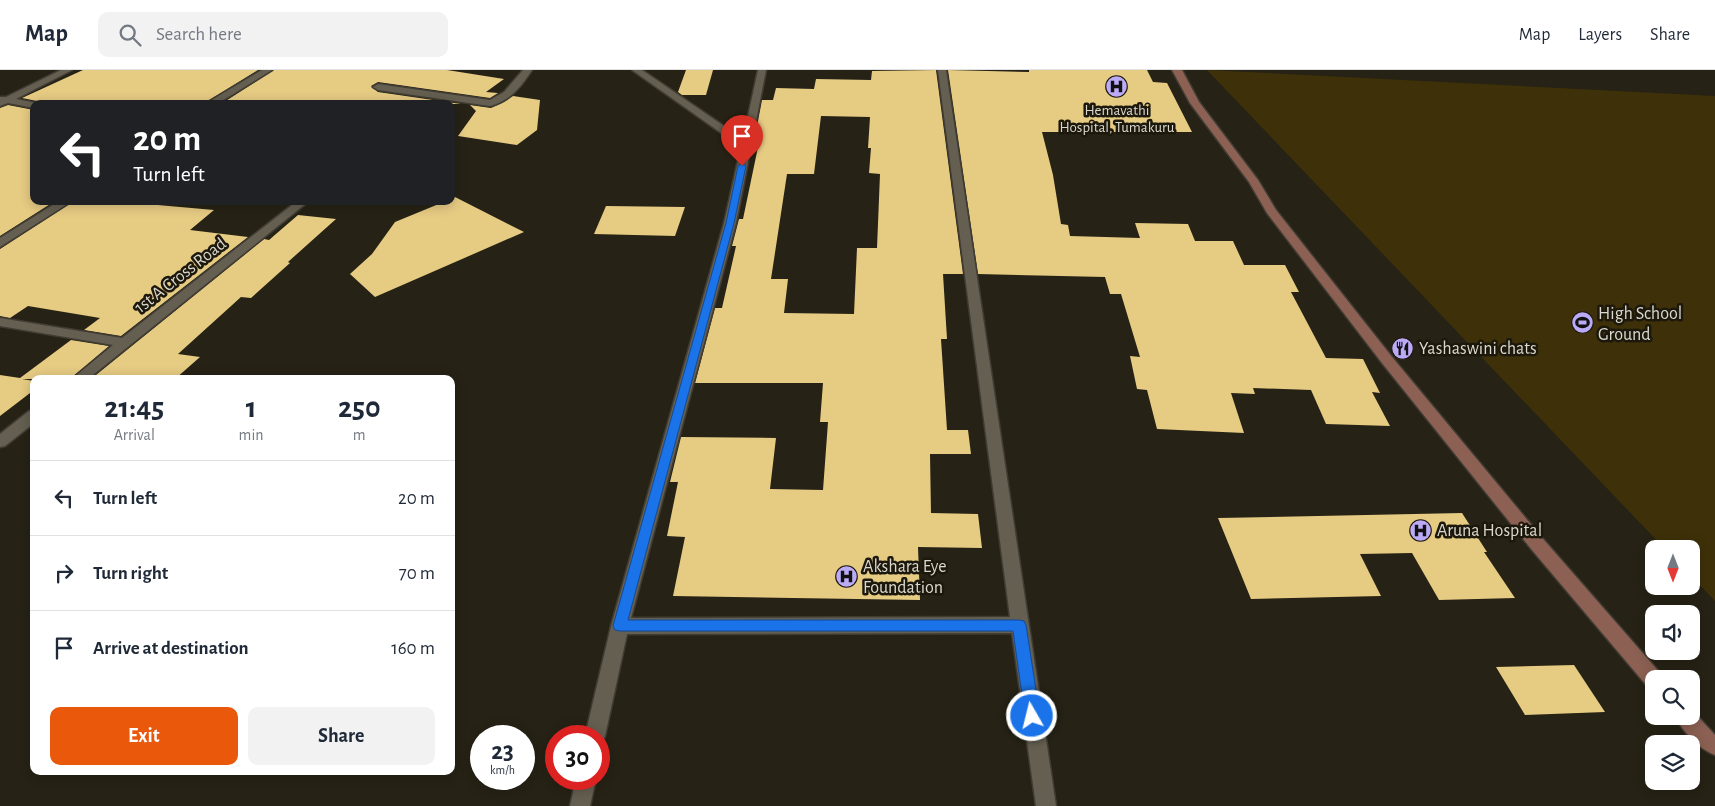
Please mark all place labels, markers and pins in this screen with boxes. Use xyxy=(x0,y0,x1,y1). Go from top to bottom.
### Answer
hospital icon: Hemavathi Hospital, Tumakuru xyxy=(1105,75,1129,99)
place label: Hemavathi Hospital, Tumakuru xyxy=(1060,103,1175,135)
pin xyxy=(721,115,763,166)
place label: High School Ground xyxy=(1598,305,1682,344)
sports icon: High School Ground xyxy=(1570,311,1594,335)
restaurant icon: Yashaswini chats xyxy=(1391,336,1415,360)
place label: Yashaswini chats xyxy=(1419,340,1537,358)
hospital icon: Aruna Hospital xyxy=(1409,518,1433,542)
place label: Aruna Hospital xyxy=(1437,522,1542,540)
place label: Akshara Eye Foundation xyxy=(863,558,947,597)
hospital icon: Akshara Eye Foundation xyxy=(835,564,859,588)

